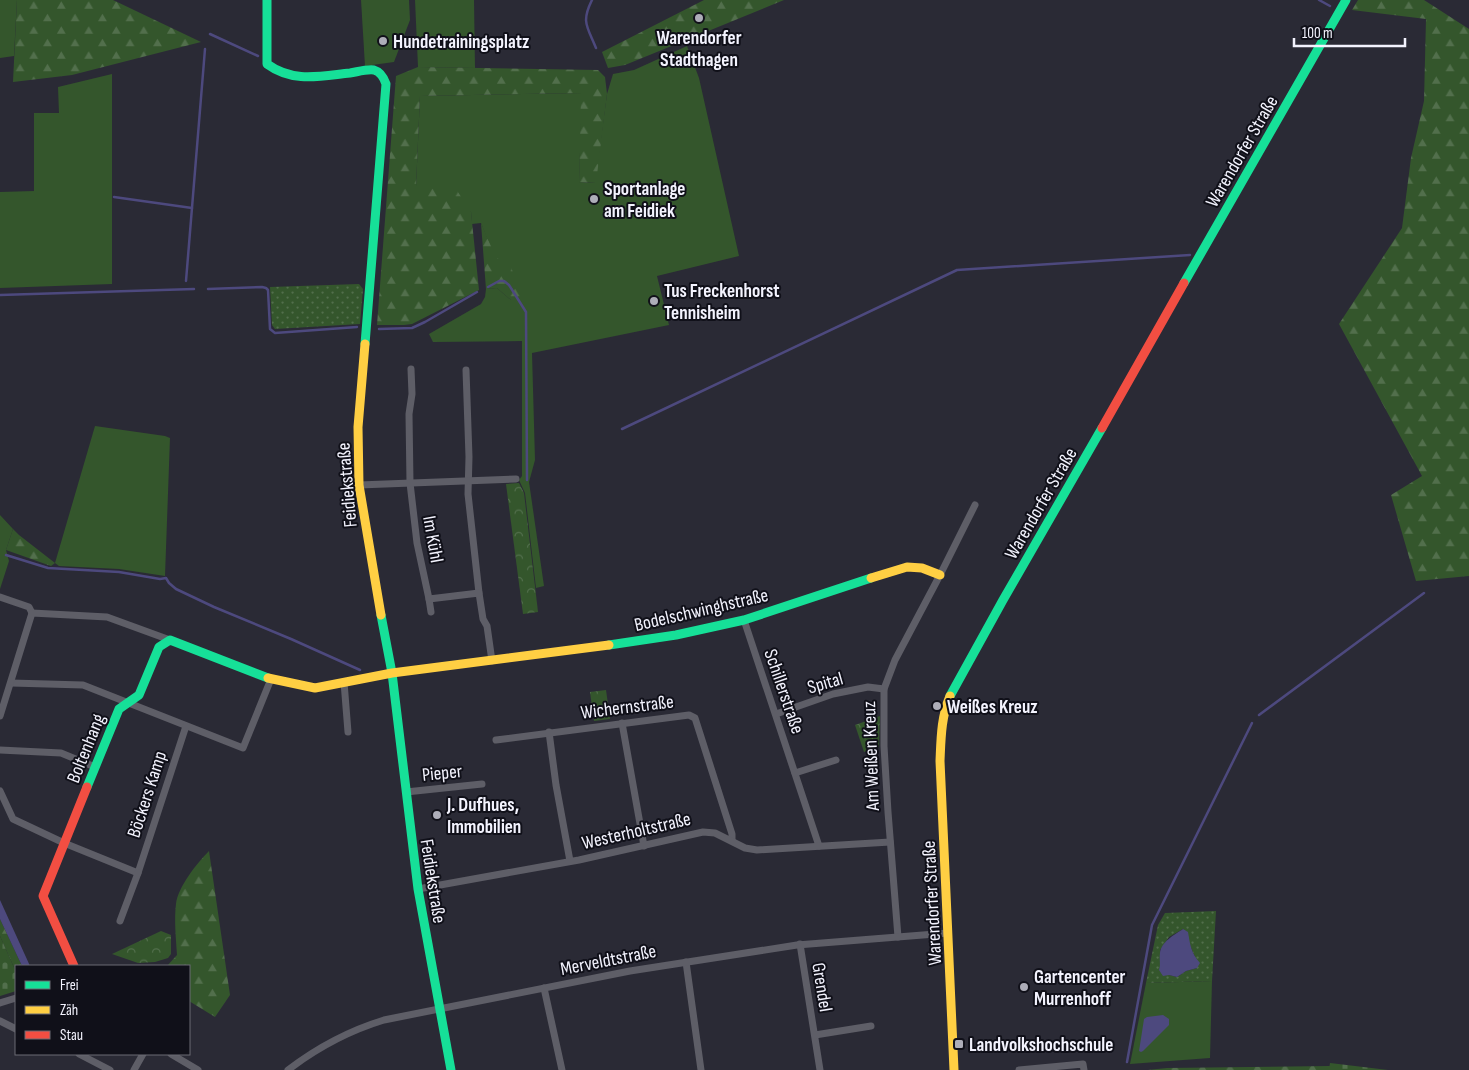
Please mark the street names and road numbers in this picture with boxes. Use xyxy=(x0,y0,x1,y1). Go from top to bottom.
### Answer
street label: Warendorfer Straße xyxy=(1201,92,1283,212)
street label: Feidiekstraße xyxy=(332,442,363,528)
street label: Warendorfer Straße xyxy=(1000,444,1082,564)
street label: Im Kühl xyxy=(417,514,448,564)
street label: Bodelschwinghstraße xyxy=(632,584,771,637)
street label: Schillerstraße xyxy=(758,646,809,737)
street label: Spital xyxy=(805,667,846,699)
street label: Wichernstraße xyxy=(579,690,675,725)
street label: Am Weißen Kreuz xyxy=(858,701,885,812)
street label: Boltenhang xyxy=(62,710,111,786)
street label: Böckers Kamp xyxy=(123,748,172,841)
street label: Pieper xyxy=(421,760,464,787)
street label: Westerholtstraße xyxy=(580,808,693,855)
street label: Feidiekstraße xyxy=(415,838,451,925)
street label: Warendorfer Straße xyxy=(918,840,947,966)
street label: Merveldtstraße xyxy=(558,940,658,981)
street label: Grendel xyxy=(806,961,837,1014)

